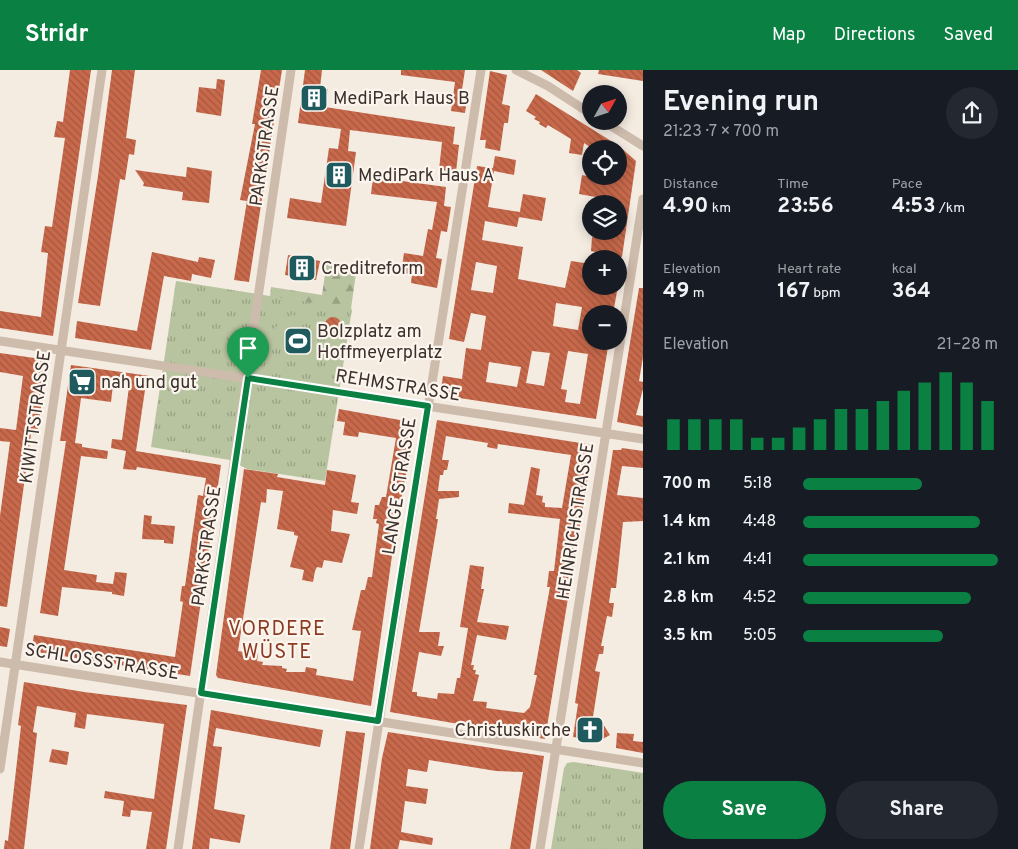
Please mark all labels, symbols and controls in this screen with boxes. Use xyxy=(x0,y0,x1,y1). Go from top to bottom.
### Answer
text: Stridr xyxy=(25,20,88,50)
text: Map xyxy=(772,24,806,47)
text: Directions xyxy=(834,24,916,47)
text: Saved xyxy=(944,24,993,47)
building icon: MediPark Haus B xyxy=(299,83,329,113)
street label: PARKSTRASSE xyxy=(246,85,285,208)
north arrow xyxy=(582,85,628,130)
map controls xyxy=(582,85,627,350)
text: Evening run xyxy=(663,85,819,121)
button: share xyxy=(946,87,998,139)
place label: MediPark Haus B xyxy=(333,88,470,111)
text: 21:23 · 7 × 700 m xyxy=(663,122,779,142)
button: locate xyxy=(582,140,627,185)
building icon: MediPark Haus A xyxy=(324,160,354,190)
place label: MediPark Haus A xyxy=(358,165,494,188)
text: Distance xyxy=(663,176,718,193)
text: Time xyxy=(777,176,809,193)
text: Pace xyxy=(892,176,922,193)
text: 4.90 xyxy=(663,193,708,220)
text: 23:56 xyxy=(777,193,834,220)
text: 4:53 xyxy=(892,193,936,220)
button: layers xyxy=(582,195,627,240)
text: km xyxy=(708,200,731,217)
text: /km xyxy=(936,200,965,217)
button: + xyxy=(582,250,627,295)
building icon: Creditreform xyxy=(287,253,317,283)
place label: Creditreform xyxy=(321,258,424,281)
text: Elevation xyxy=(663,261,721,278)
text: Heart rate xyxy=(777,261,841,278)
text: kcal xyxy=(892,261,917,278)
text: 49 xyxy=(663,278,689,305)
text: 167 xyxy=(777,278,810,305)
text: 364 xyxy=(892,278,931,305)
text: m xyxy=(689,285,705,302)
text: bpm xyxy=(810,285,841,302)
button: − xyxy=(582,305,627,350)
place label: Bolzplatz am Hoffmeyerplatz xyxy=(317,321,443,365)
sports icon: Bolzplatz am Hoffmeyerplatz xyxy=(283,326,313,356)
pin xyxy=(227,327,269,378)
icon: arrive xyxy=(234,334,262,362)
text: Elevation xyxy=(663,335,729,355)
text: 21–28 m xyxy=(936,335,998,355)
street label: KIWITTSTRASSE xyxy=(16,349,57,485)
street label: REHMSTRASSE xyxy=(334,365,462,408)
supermarket icon: nah und gut xyxy=(67,367,97,397)
place label: nah und gut xyxy=(101,372,197,395)
street label: LANGE STRASSE xyxy=(378,416,423,557)
street label: HEINRICHSTRASSE xyxy=(553,441,600,601)
text: 700 m xyxy=(663,474,711,494)
text: 5:18 xyxy=(743,474,772,494)
street label: PARKSTRASSE xyxy=(188,485,227,608)
text: 1.4 km xyxy=(663,512,711,532)
text: 4:48 xyxy=(743,512,776,532)
text: 2.1 km xyxy=(663,550,710,570)
text: 4:41 xyxy=(743,550,772,570)
text: 2.8 km xyxy=(663,588,714,608)
text: 4:52 xyxy=(743,588,776,608)
district label: VORDERE WÜSTE xyxy=(228,617,326,666)
text: 3.5 km xyxy=(663,626,713,646)
text: 5:05 xyxy=(743,626,777,646)
street label: SCHLOSSSTRASSE xyxy=(23,639,181,686)
church icon: Christuskirche xyxy=(575,715,605,745)
place label: Christuskirche xyxy=(455,720,571,743)
button: Save xyxy=(663,781,826,839)
button: Share xyxy=(836,781,998,839)

